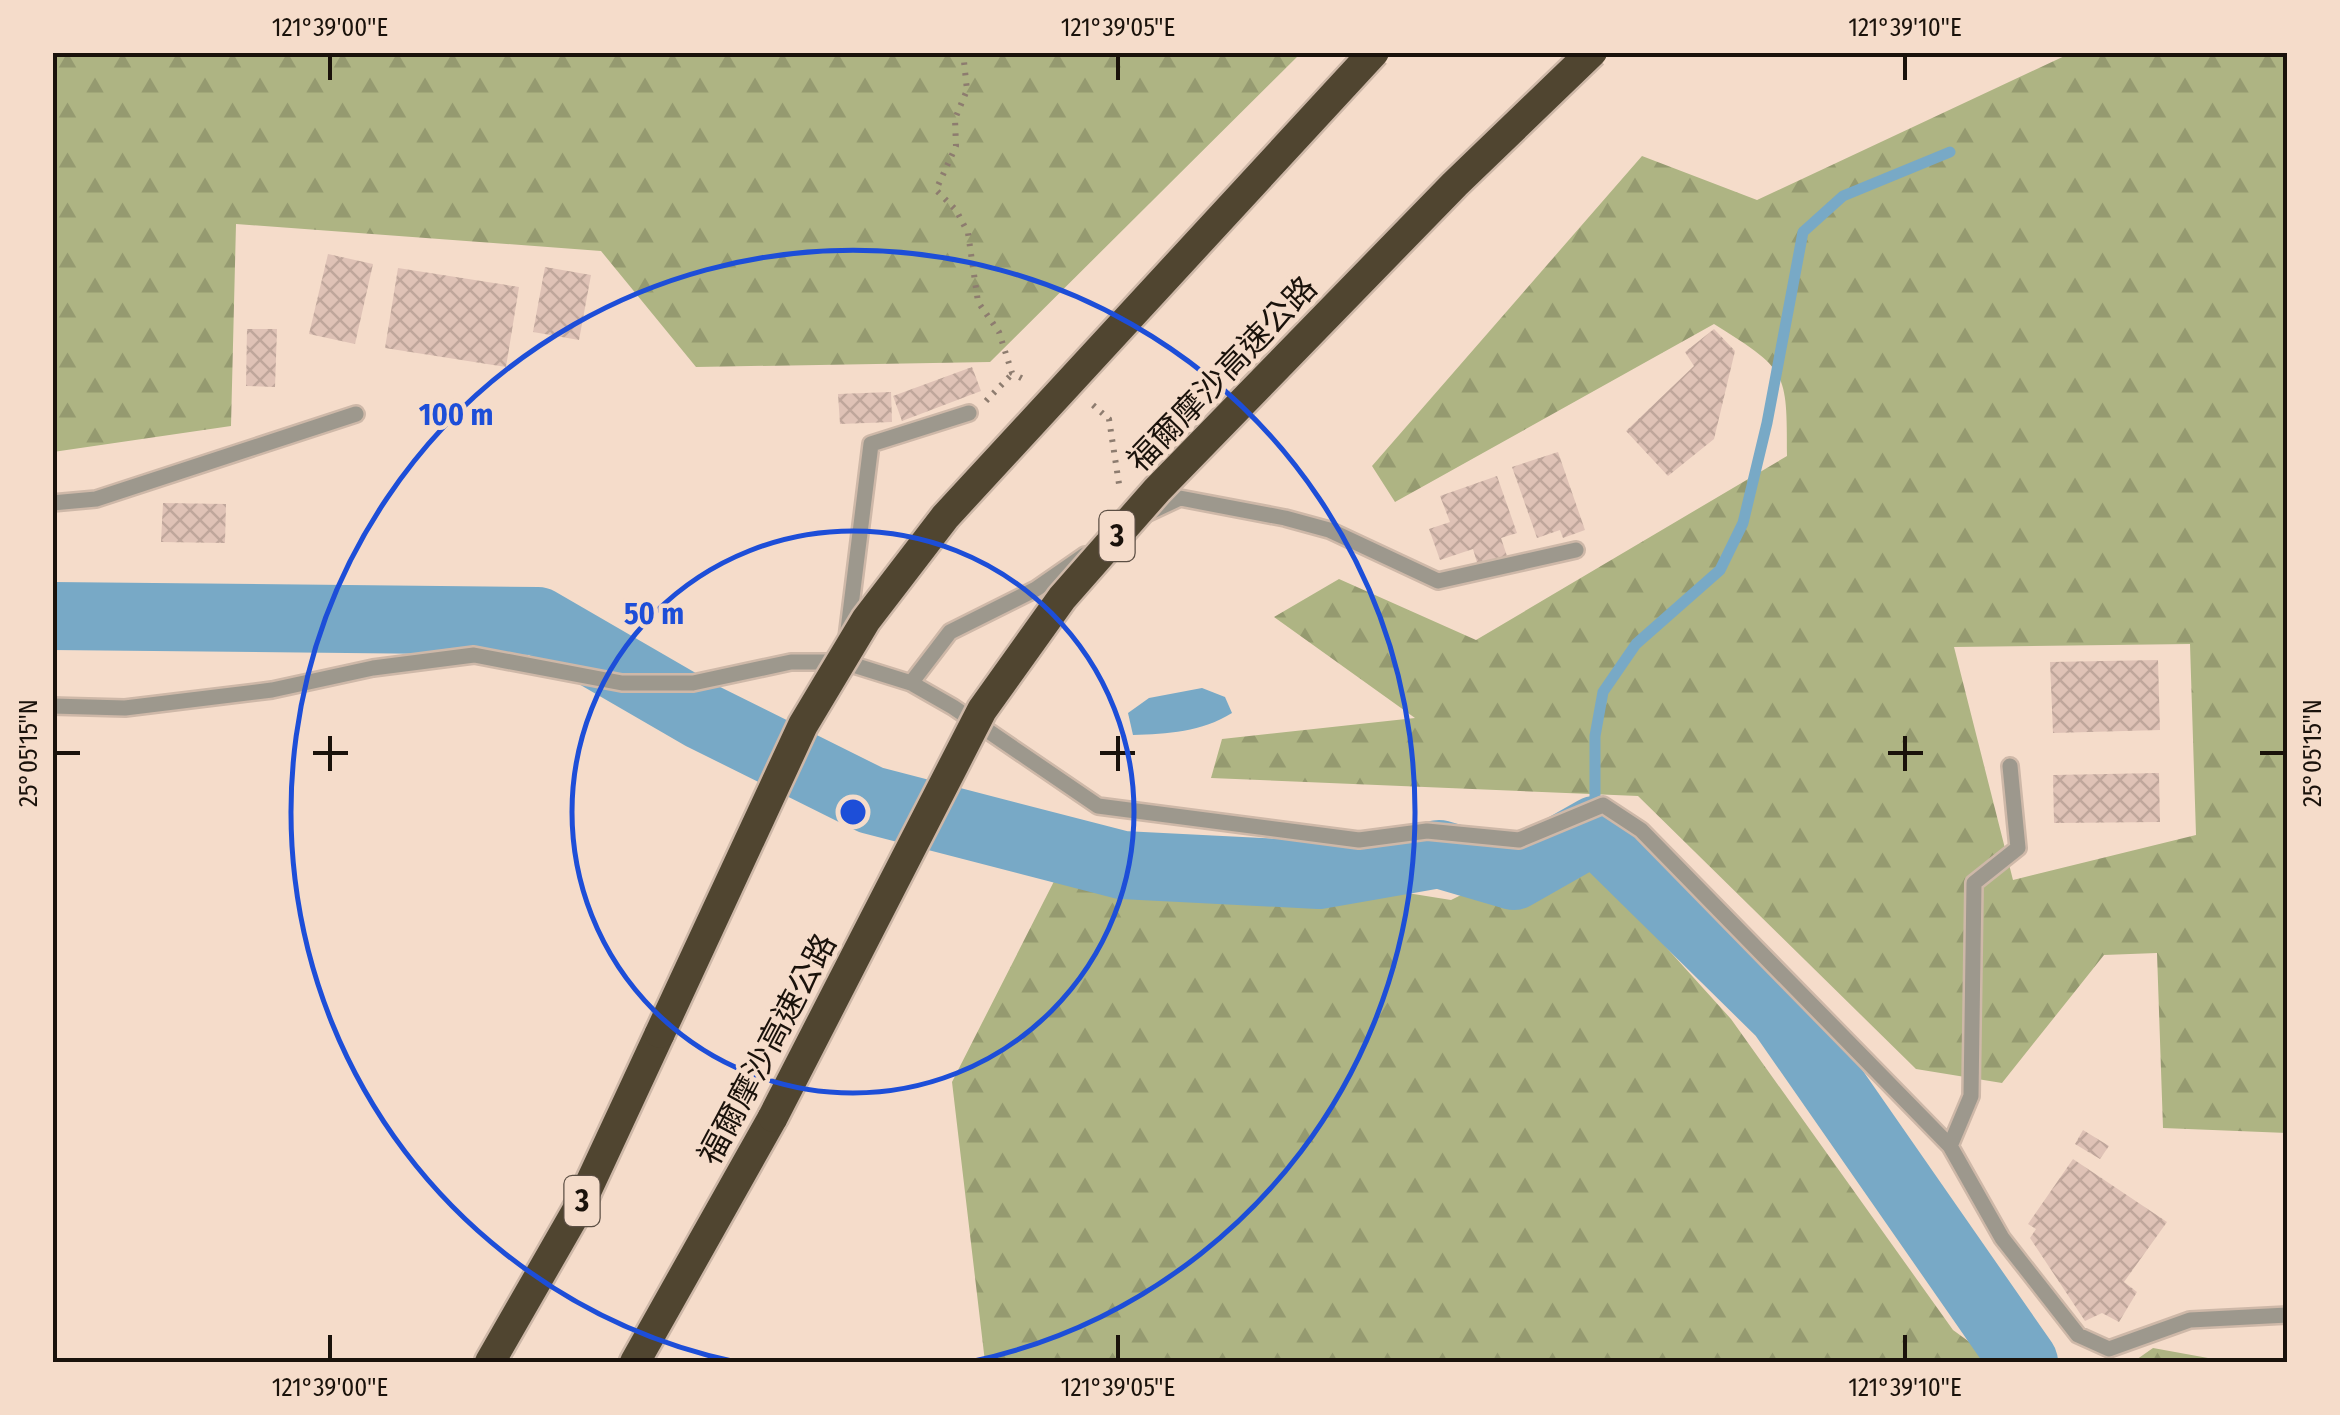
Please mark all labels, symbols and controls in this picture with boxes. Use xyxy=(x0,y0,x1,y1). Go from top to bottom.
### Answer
text: 121°39'00"E xyxy=(272,13,388,43)
text: 121°39'05"E xyxy=(1061,13,1175,43)
text: 121°39'10"E xyxy=(1848,13,1962,43)
street label: 福爾摩沙高速公路 xyxy=(1119,269,1325,479)
text: 100 m xyxy=(419,397,493,433)
road number: 3 xyxy=(1100,511,1134,561)
text: 50 m xyxy=(624,596,684,632)
text: 25°05'15"N xyxy=(14,699,44,807)
text: 25°05'15"N xyxy=(2298,699,2328,807)
centre of rings xyxy=(835,794,871,830)
street label: 福爾摩沙高速公路 xyxy=(690,927,844,1171)
road number: 3 xyxy=(564,1176,600,1226)
text: 121°39'00"E xyxy=(272,1373,388,1403)
text: 121°39'05"E xyxy=(1061,1373,1175,1403)
text: 121°39'10"E xyxy=(1848,1373,1962,1403)

